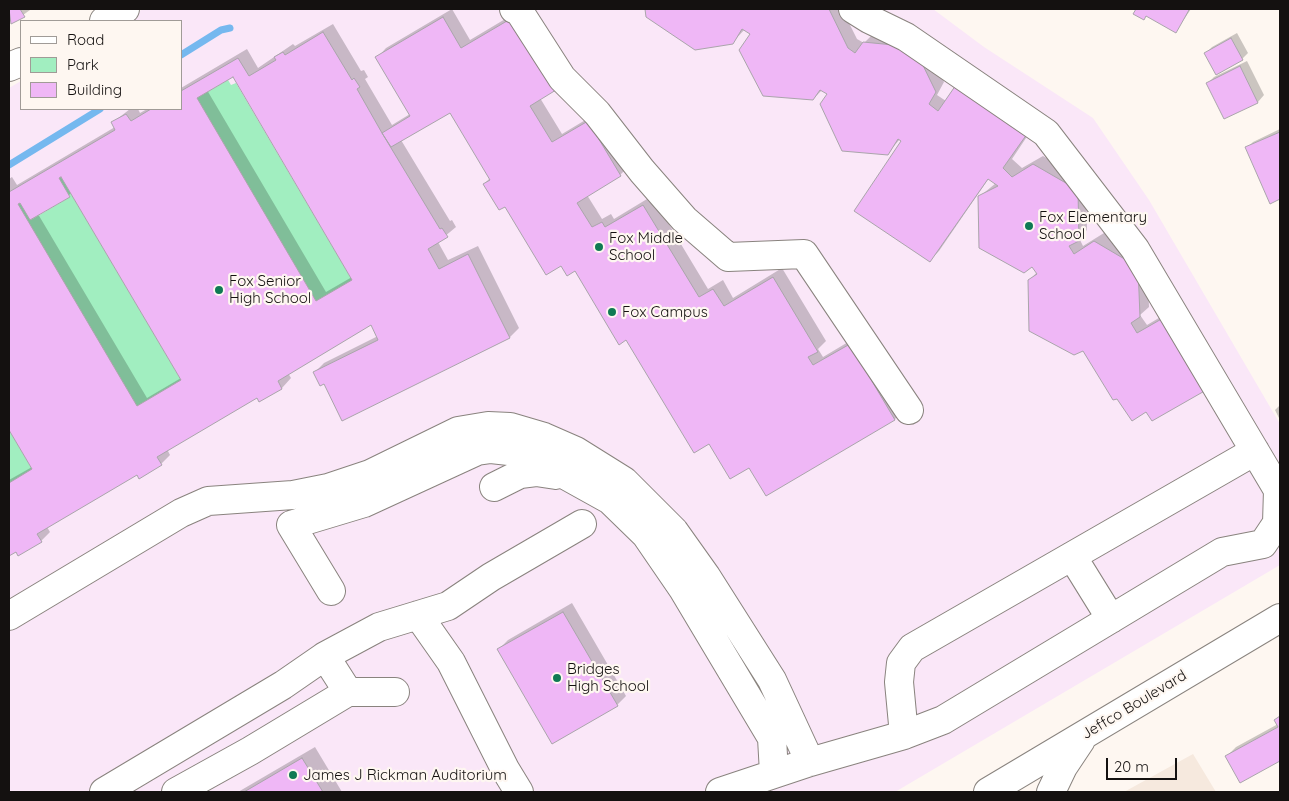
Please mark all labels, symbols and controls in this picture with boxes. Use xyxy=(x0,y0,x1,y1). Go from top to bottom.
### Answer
legend xyxy=(20,20,182,110)
text: Road xyxy=(67,30,104,49)
text: Park xyxy=(67,55,99,74)
text: Building xyxy=(67,80,122,99)
place label: Fox Elementary School xyxy=(1039,208,1147,243)
marker: Fox Elementary School xyxy=(1023,220,1035,232)
place label: Fox Middle School xyxy=(609,229,683,264)
marker: Fox Middle School xyxy=(593,241,605,253)
place label: Fox Senior High School xyxy=(229,272,311,307)
marker: Fox Senior High School xyxy=(213,284,225,296)
place label: Fox Campus xyxy=(622,303,708,321)
marker: Fox Campus xyxy=(606,306,618,318)
place label: Bridges High School xyxy=(567,660,649,695)
street label: Jeffco Boulevard xyxy=(1078,667,1190,743)
marker: Bridges High School xyxy=(551,672,563,684)
scale bar xyxy=(1109,748,1180,780)
text: 20 m xyxy=(1114,757,1149,776)
place label: James J Rickman Auditorium xyxy=(303,766,507,784)
marker: James J Rickman Auditorium xyxy=(287,769,299,781)

